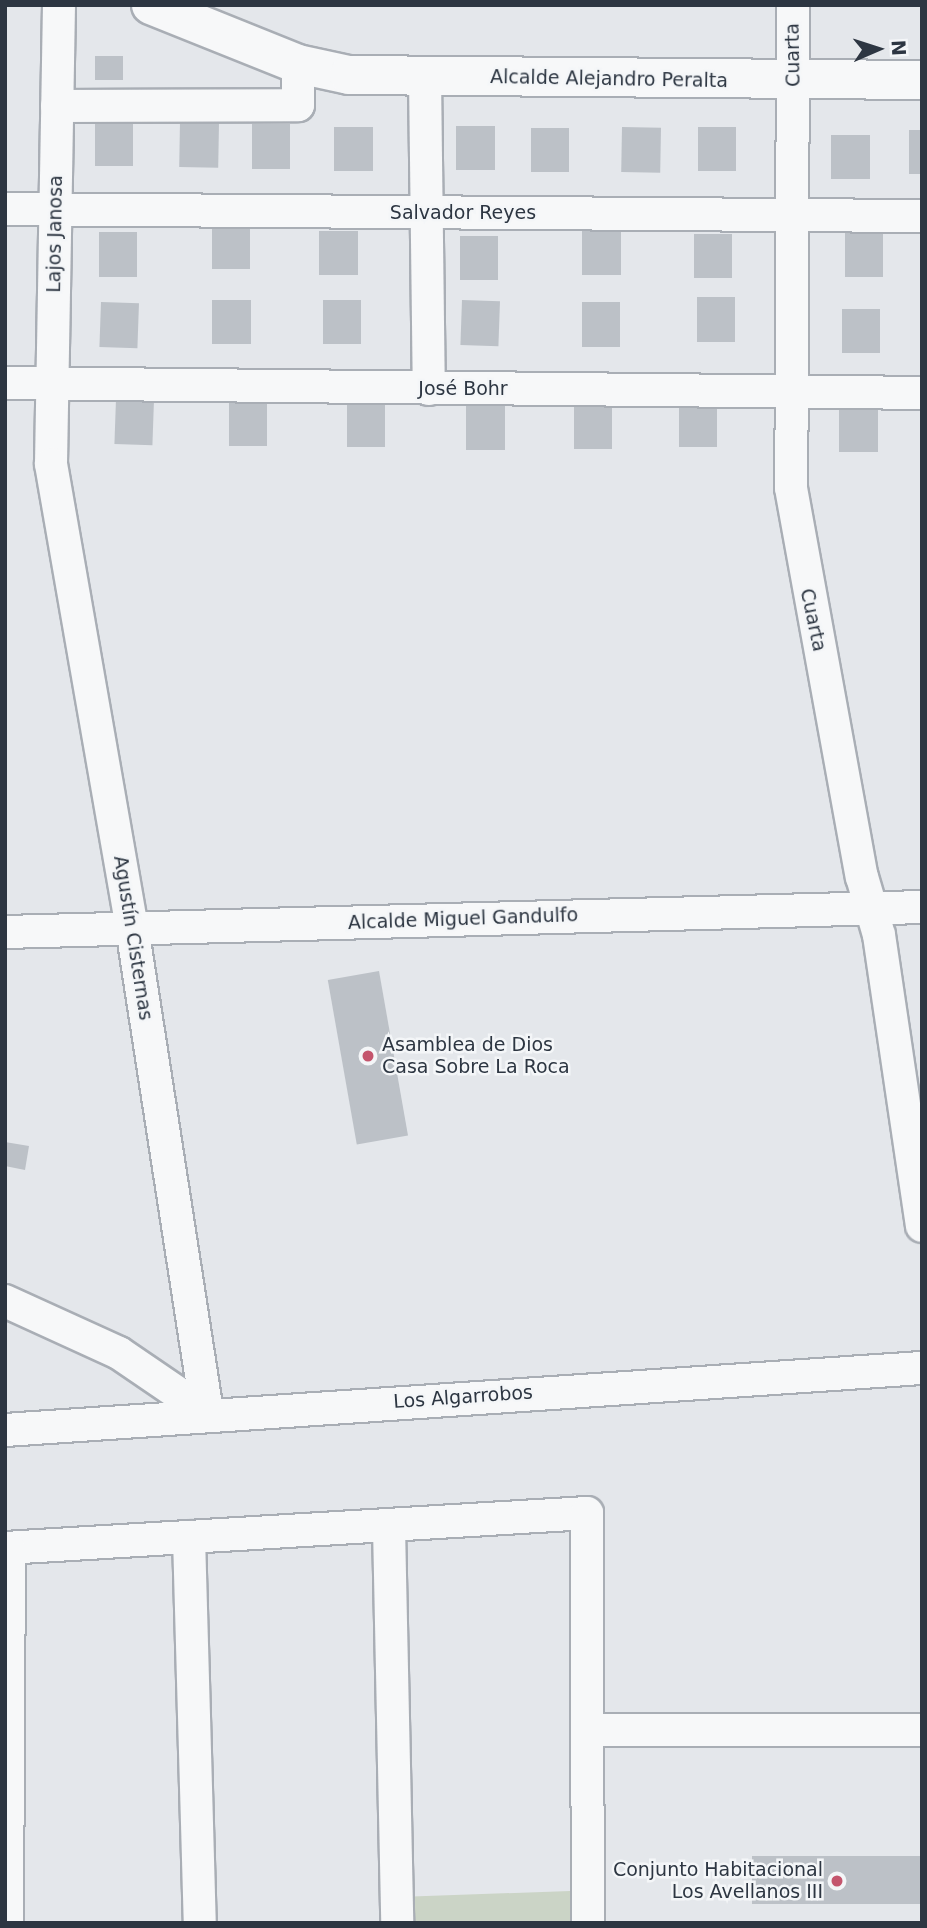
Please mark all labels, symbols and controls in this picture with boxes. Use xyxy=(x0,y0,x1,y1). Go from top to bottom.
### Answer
north arrow xyxy=(843,14,913,84)
street label: Cuarta xyxy=(781,23,805,87)
text: N xyxy=(888,39,910,56)
street label: Alcalde Alejandro Peralta xyxy=(490,66,728,92)
street label: Lajos Janosa xyxy=(43,175,67,293)
street label: Salvador Reyes xyxy=(390,202,536,224)
street label: José Bohr xyxy=(418,378,508,400)
street label: Cuarta xyxy=(795,586,831,654)
street label: Agustín Cisternas xyxy=(109,854,157,1022)
street label: Alcalde Miguel Gandulfo xyxy=(348,904,578,934)
place label: Asamblea de Dios Casa Sobre La Roca xyxy=(382,1034,570,1078)
marker: Asamblea de Dios Casa Sobre La Roca xyxy=(360,1048,376,1064)
street label: Los Algarrobos xyxy=(392,1381,534,1413)
place label: Conjunto Habitacional Los Avellanos III xyxy=(613,1859,823,1903)
marker: Conjunto Habitacional Los Avellanos III xyxy=(829,1873,845,1889)

